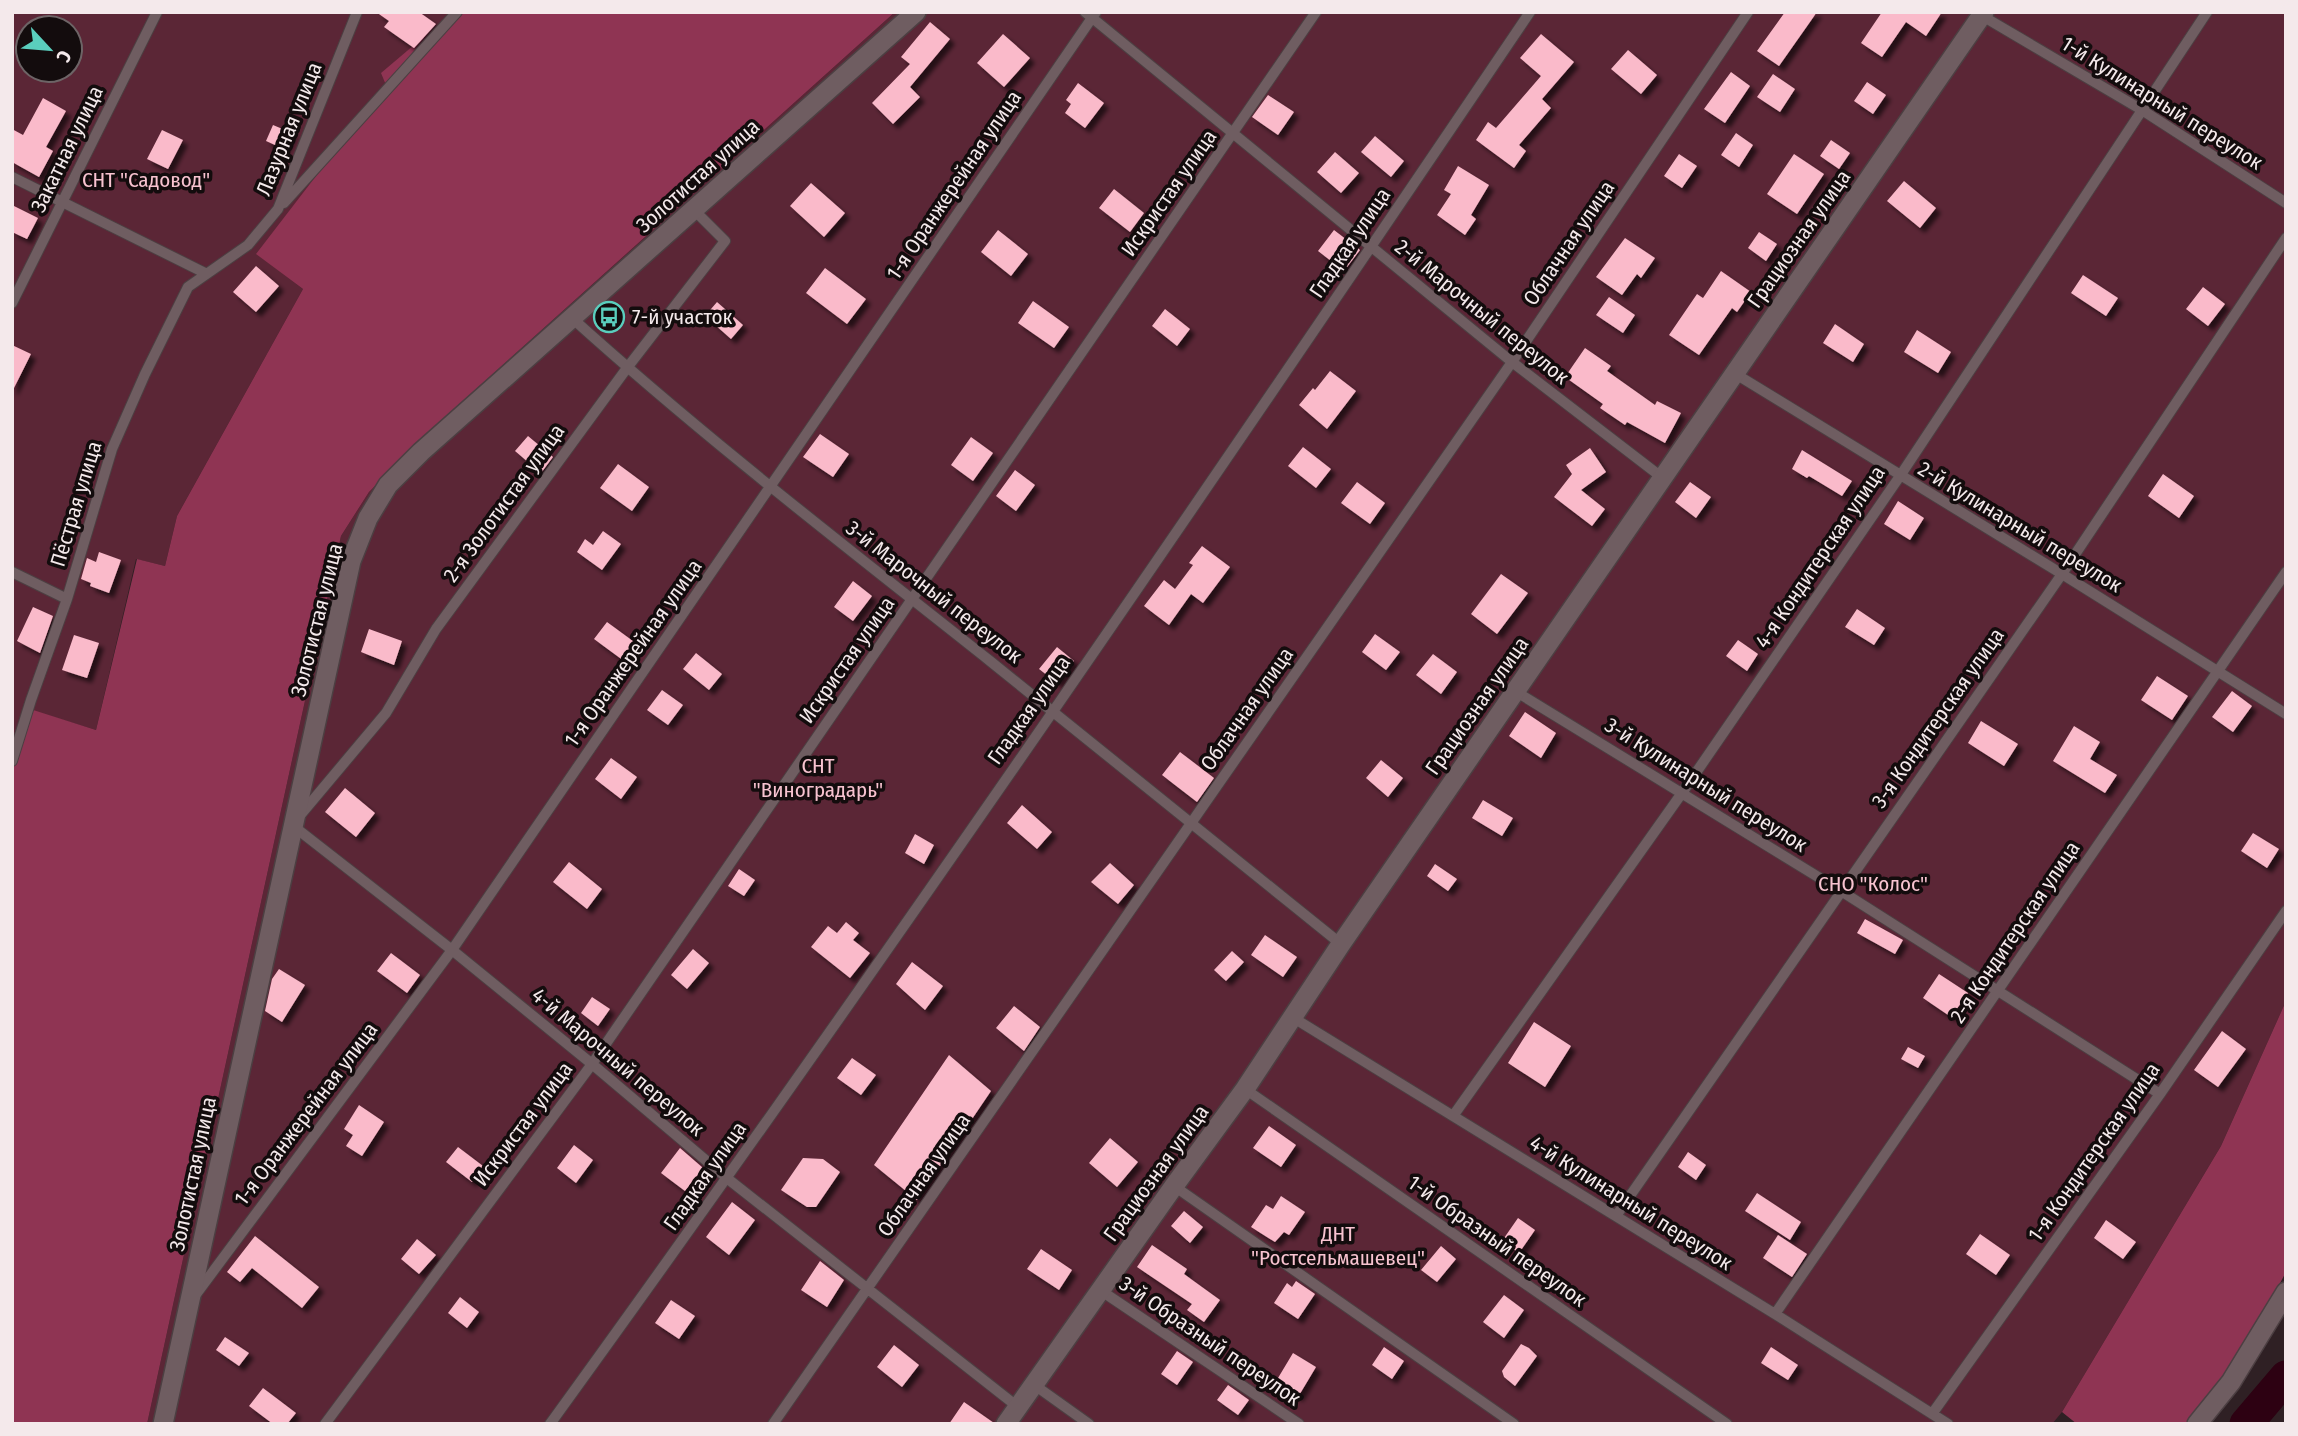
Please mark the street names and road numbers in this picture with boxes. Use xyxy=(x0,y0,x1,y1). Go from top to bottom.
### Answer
street label: 1-й Кулинарный переулок xyxy=(2057,30,2267,176)
street label: Лазурная улица xyxy=(250,58,328,200)
street label: Закатная улица xyxy=(25,81,109,217)
street label: 1-я Оранжерейная улица xyxy=(881,85,1027,285)
street label: Золотистая улица xyxy=(631,114,765,238)
street label: Искристая улица xyxy=(1116,124,1222,262)
street label: Грациозная улица xyxy=(1742,165,1856,313)
street label: Облачная улица xyxy=(1518,176,1620,310)
street label: Гладкая улица xyxy=(1304,183,1396,303)
street label: 2-й Марочный переулок xyxy=(1390,234,1574,390)
street label: 2-я Золотистая улица xyxy=(438,419,570,587)
street label: Пёстрая улица xyxy=(45,438,107,570)
street label: 2-й Кулинарный переулок xyxy=(1913,456,2127,598)
street label: 4-я Кондитерская улица xyxy=(1749,461,1891,653)
street label: 3-й Марочный переулок xyxy=(841,515,1027,669)
street label: Золотистая улица xyxy=(285,541,349,699)
street label: 1-я Оранжерейная улица xyxy=(559,554,707,752)
street label: Искристая улица xyxy=(794,591,900,729)
street label: 3-я Кондитерская улица xyxy=(1866,623,2010,813)
street label: Грациозная улица xyxy=(1420,632,1534,780)
street label: Облачная улица xyxy=(1195,642,1299,776)
street label: Гладкая улица xyxy=(982,651,1076,769)
street label: 3-й Кулинарный переулок xyxy=(1600,712,1812,858)
street label: 2-я Кондитерская улица xyxy=(1945,836,2085,1028)
street label: 4-й Марочный переулок xyxy=(526,982,710,1142)
street label: 1-я Оранжерейная улица xyxy=(229,1017,383,1211)
street label: Искристая улица xyxy=(468,1057,578,1191)
street label: 1-я Кондитерская улица xyxy=(2022,1058,2166,1246)
street label: Золотистая улица xyxy=(164,1095,222,1253)
street label: Грациозная улица xyxy=(1098,1100,1214,1246)
street label: Облачная улица xyxy=(872,1108,976,1242)
street label: Гладкая улица xyxy=(658,1117,752,1235)
street label: 4-й Кулинарный переулок xyxy=(1525,1130,1737,1276)
street label: 1-й Образный переулок xyxy=(1403,1170,1591,1313)
street label: 3-й Образный переулок xyxy=(1114,1271,1306,1411)

